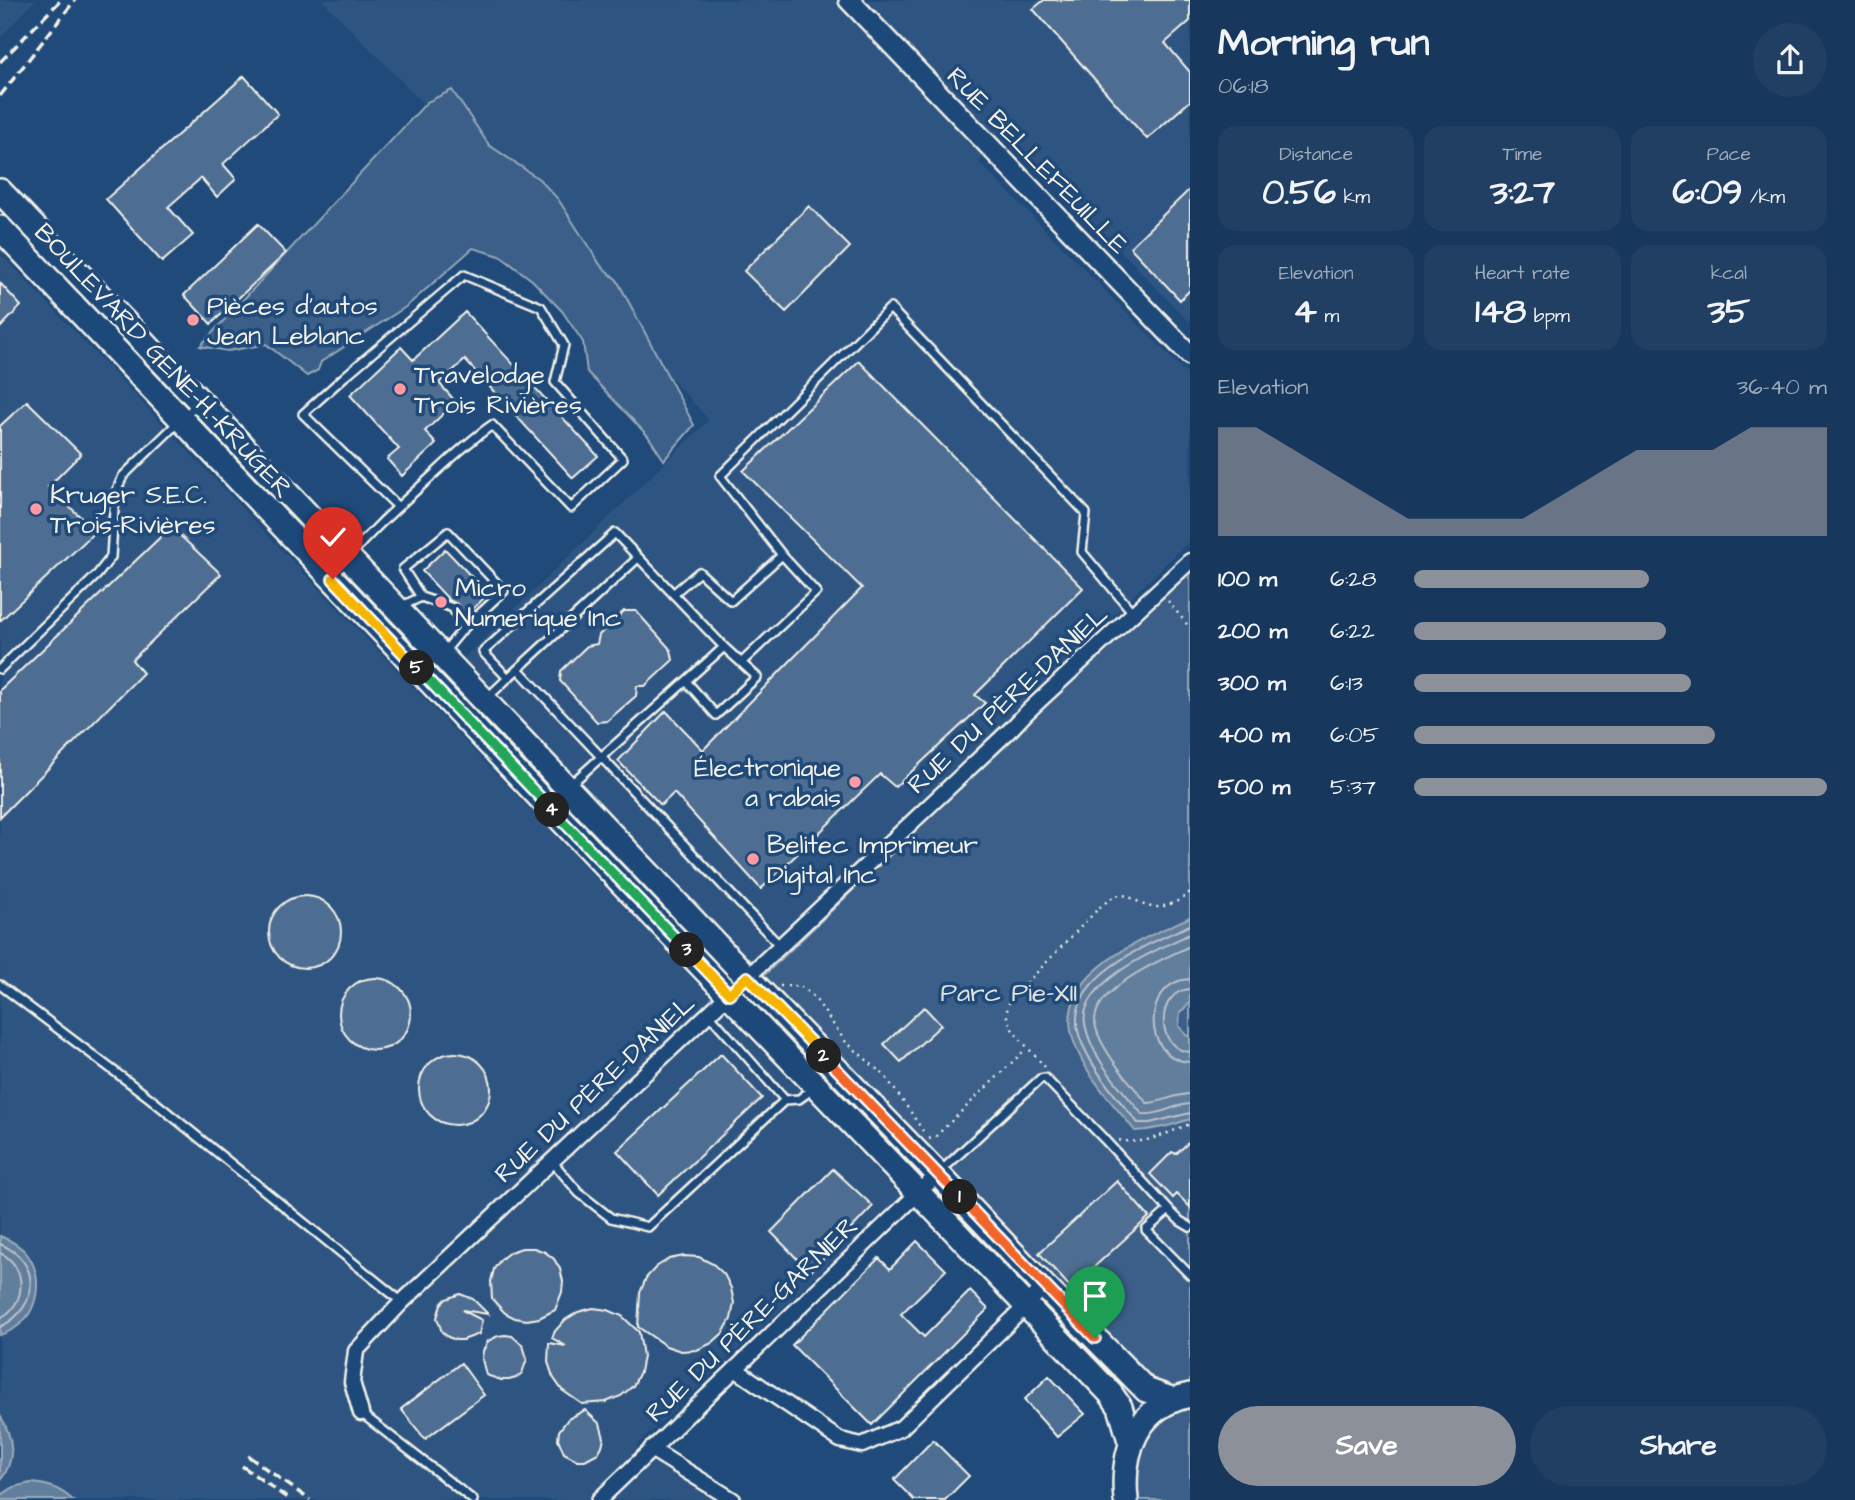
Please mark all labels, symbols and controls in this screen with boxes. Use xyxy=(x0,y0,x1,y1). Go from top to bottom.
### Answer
text: Morning run xyxy=(1218,18,1430,70)
button: share xyxy=(1753,23,1827,97)
street label: RUE BELLEFEUILLE xyxy=(938,59,1136,262)
text: 06:18 xyxy=(1218,70,1269,102)
text: Distance xyxy=(1279,141,1353,168)
text: Time xyxy=(1503,141,1542,168)
text: Pace xyxy=(1707,141,1751,168)
text: 0.56 xyxy=(1262,168,1336,217)
text: 3:27 xyxy=(1490,168,1555,217)
text: 6:09 xyxy=(1673,168,1742,217)
text: km xyxy=(1336,184,1370,211)
text: /km xyxy=(1742,184,1785,211)
street label: BOULEVARD GENE-H.-KRUGER xyxy=(26,215,301,506)
text: Elevation xyxy=(1279,260,1354,287)
text: Heart rate xyxy=(1475,260,1570,287)
text: kcal xyxy=(1711,260,1747,287)
text: 4 xyxy=(1293,287,1317,336)
text: 148 xyxy=(1475,287,1526,336)
text: 35 xyxy=(1708,287,1750,336)
place label: Pièces d'autos Jean Leblanc xyxy=(207,288,378,354)
text: m xyxy=(1317,303,1339,330)
text: bpm xyxy=(1526,303,1570,330)
marker: Pièces d'autos Jean Leblanc xyxy=(185,312,201,328)
place label: Travelodge Trois Rivières xyxy=(414,357,582,423)
text: Elevation xyxy=(1218,371,1309,403)
text: 36–40 m xyxy=(1736,371,1827,403)
marker: Travelodge Trois Rivières xyxy=(392,381,408,397)
place label: Kruger S.E.C. Trois-Rivières xyxy=(50,477,216,543)
marker: Kruger S.E.C. Trois-Rivières xyxy=(28,501,44,517)
pin xyxy=(303,507,363,579)
icon: check xyxy=(314,518,352,556)
text: 100 m xyxy=(1218,563,1277,595)
text: 6:28 xyxy=(1330,563,1376,595)
place label: Micro Numerique Inc xyxy=(455,570,622,636)
marker: Micro Numerique Inc xyxy=(433,594,449,610)
street label: RUE DU PÈRE-DANIEL xyxy=(900,597,1116,802)
text: 200 m xyxy=(1218,615,1287,647)
text: 6:22 xyxy=(1330,615,1375,647)
pin: 5 xyxy=(400,650,434,686)
text: 5 xyxy=(410,654,423,681)
text: 300 m xyxy=(1218,667,1286,699)
text: 6:13 xyxy=(1330,667,1363,699)
text: 400 m xyxy=(1218,719,1290,751)
text: 6:05 xyxy=(1330,719,1379,751)
place label: Électronique a rabais xyxy=(694,750,841,816)
text: 500 m xyxy=(1218,771,1290,803)
text: 5:37 xyxy=(1330,771,1376,803)
marker: Électronique a rabais xyxy=(847,774,863,790)
pin: 4 xyxy=(534,792,570,828)
text: 4 xyxy=(545,796,558,823)
place label: Belitec Imprimeur Digital Inc xyxy=(767,827,978,895)
marker: Belitec Imprimeur Digital Inc xyxy=(745,851,761,867)
pin: 3 xyxy=(670,932,704,968)
text: 3 xyxy=(682,936,691,963)
park label: Parc Pie-XII xyxy=(940,975,1078,1011)
street label: RUE DU PÈRE-DANIEL xyxy=(487,986,703,1191)
pin: 2 xyxy=(806,1038,842,1074)
text: 2 xyxy=(818,1042,829,1069)
pin: 1 xyxy=(942,1180,978,1214)
text: 1 xyxy=(958,1183,961,1210)
street label: RUE DU PÈRE-GARNIER xyxy=(638,1209,866,1431)
pin xyxy=(1065,1266,1125,1338)
icon: arrive xyxy=(1076,1277,1114,1315)
button: Save xyxy=(1218,1406,1516,1486)
button: Share xyxy=(1530,1406,1827,1486)

